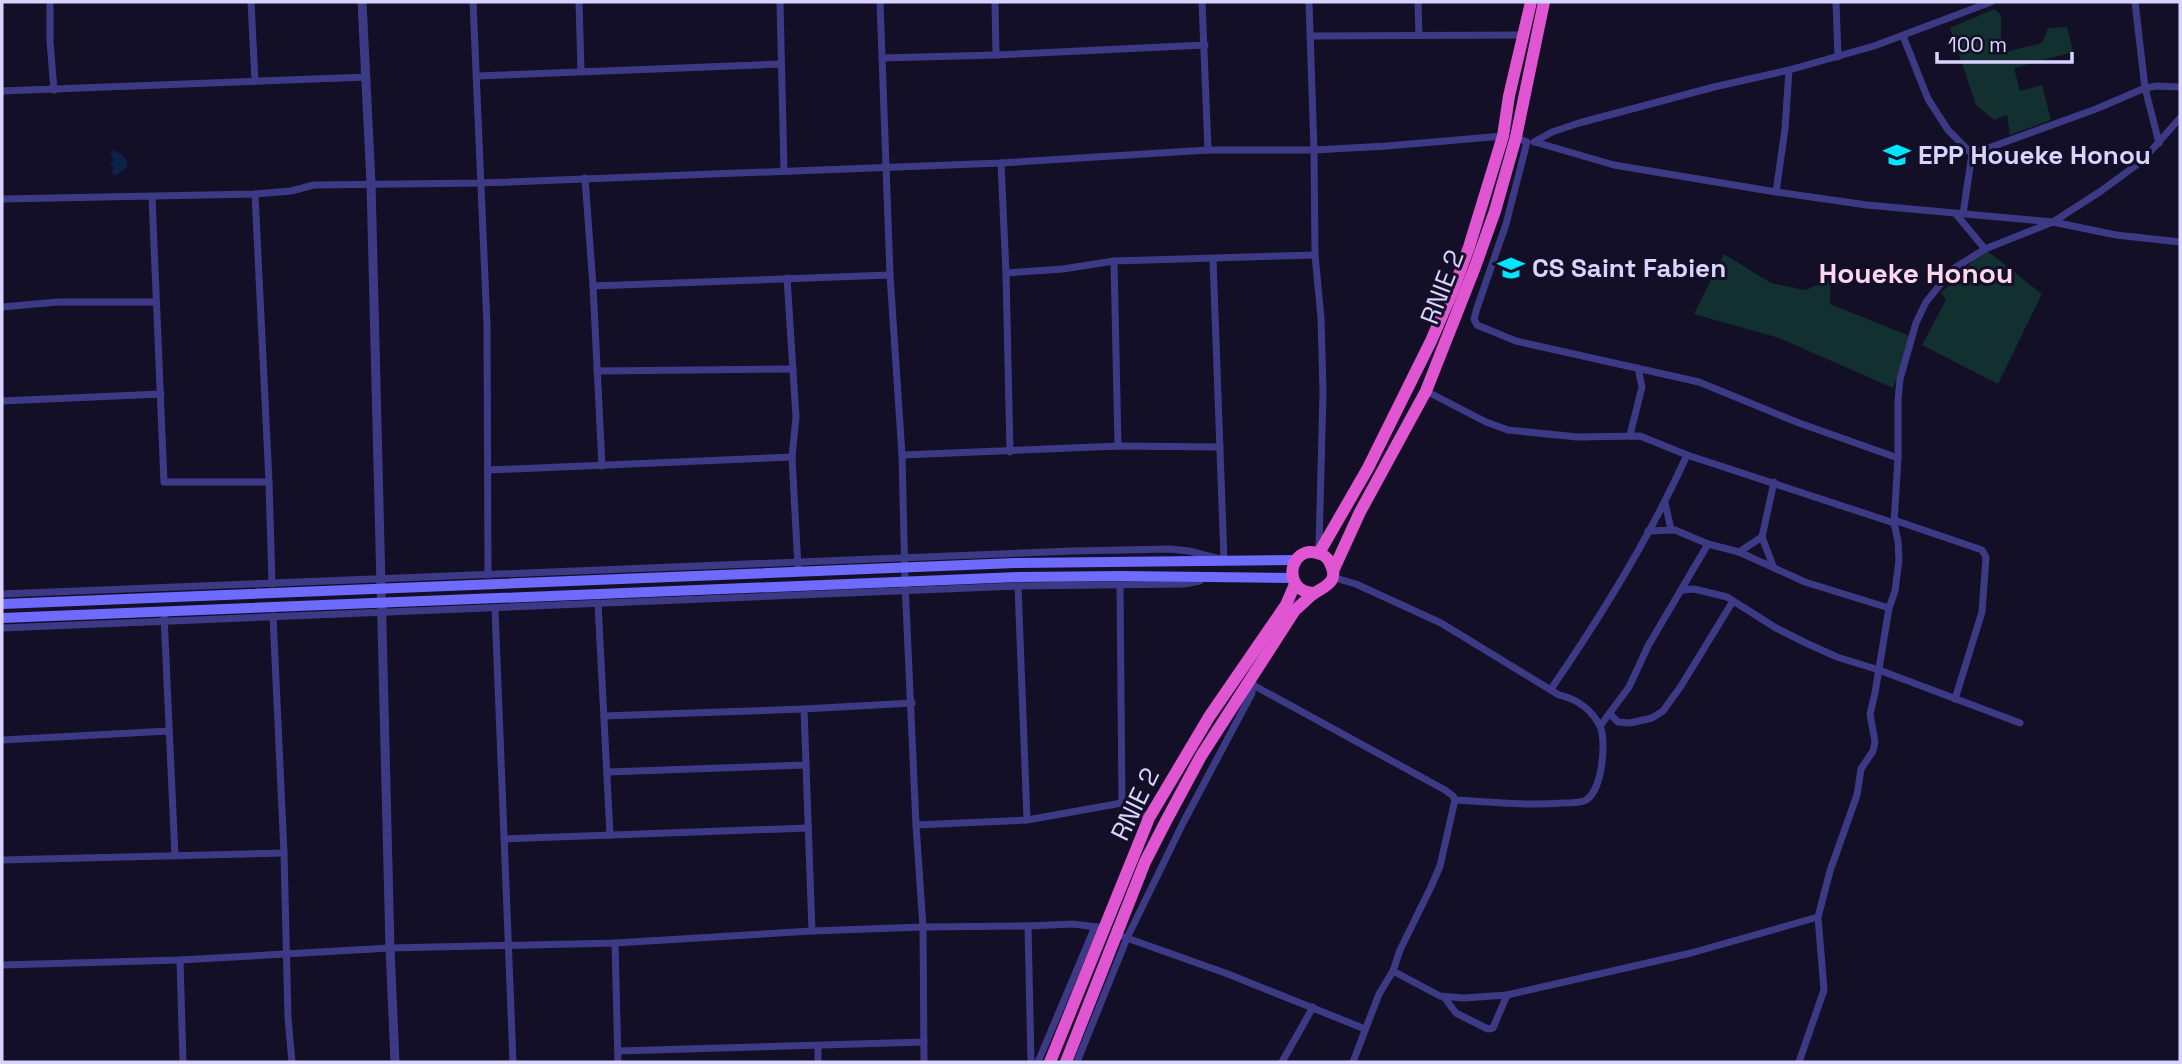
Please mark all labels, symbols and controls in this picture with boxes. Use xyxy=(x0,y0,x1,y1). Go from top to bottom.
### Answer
scale bar xyxy=(1937,21,2072,65)
text: 100 m xyxy=(1948,31,2007,58)
place label: EPP Houeke Honou xyxy=(1918,138,2151,172)
school or university icon: EPP Houeke Honou xyxy=(1882,140,1912,170)
street label: RNIE 2 xyxy=(1412,245,1472,329)
place label: CS Saint Fabien xyxy=(1532,251,1726,285)
school or university icon: CS Saint Fabien xyxy=(1496,253,1526,283)
district label: Houeke Honou xyxy=(1819,255,2013,291)
street label: RNIE 2 xyxy=(1103,762,1167,846)

